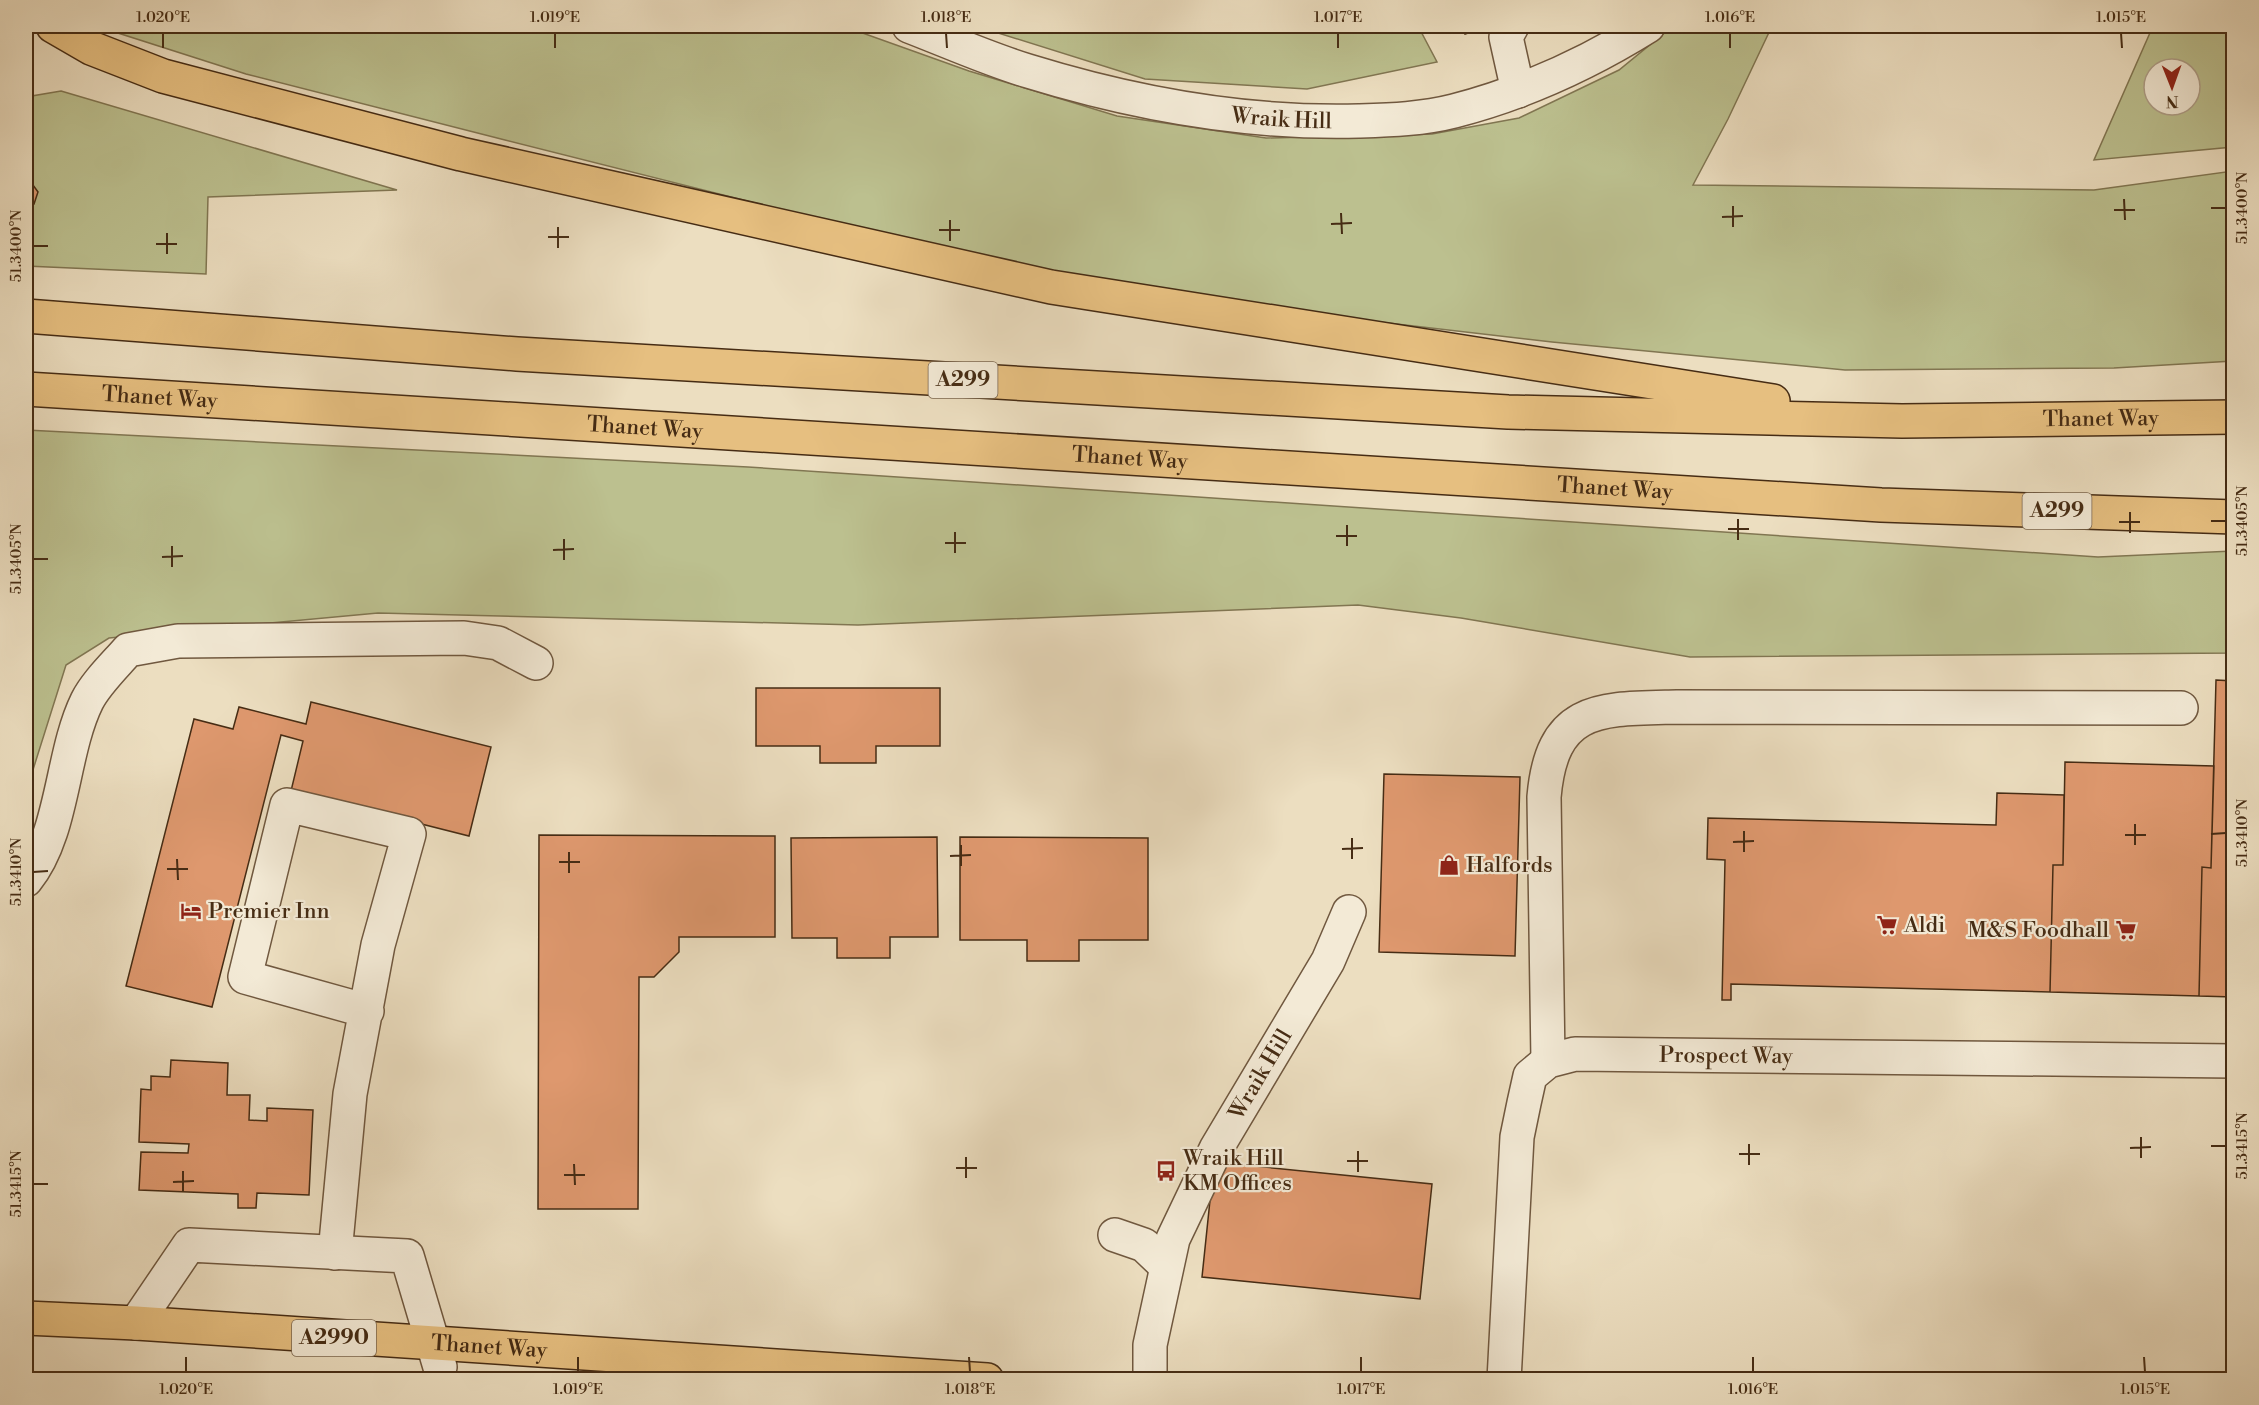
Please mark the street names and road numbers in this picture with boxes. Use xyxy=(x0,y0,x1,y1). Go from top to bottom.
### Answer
street label: Wraik Hill xyxy=(1229,101,1333,135)
road number: A299 xyxy=(928,362,998,398)
street label: Thanet Way xyxy=(101,380,219,414)
street label: Thanet Way xyxy=(2042,404,2159,433)
street label: Thanet Way xyxy=(586,411,704,445)
street label: Thanet Way xyxy=(1071,441,1189,475)
street label: Thanet Way xyxy=(1556,471,1674,505)
road number: A299 xyxy=(2022,493,2092,529)
street label: Wraik Hill xyxy=(1222,1024,1298,1126)
street label: Prospect Way xyxy=(1659,1041,1793,1070)
road number: A2990 xyxy=(292,1320,376,1356)
street label: Thanet Way xyxy=(430,1329,548,1364)

